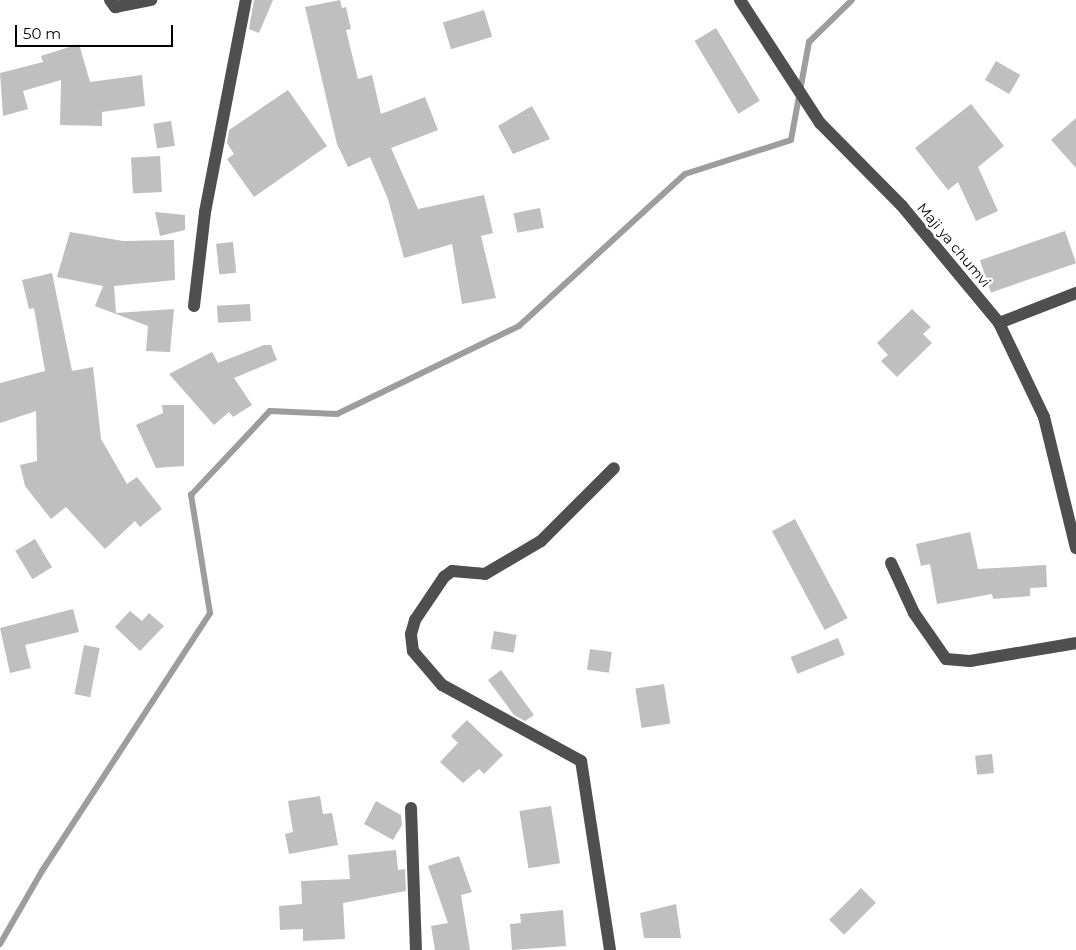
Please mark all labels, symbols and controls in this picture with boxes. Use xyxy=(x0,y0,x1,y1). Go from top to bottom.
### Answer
scale bar xyxy=(18,15,175,47)
text: 50 m xyxy=(23,24,61,43)
street label: Maji ya chumvi xyxy=(914,199,994,291)

